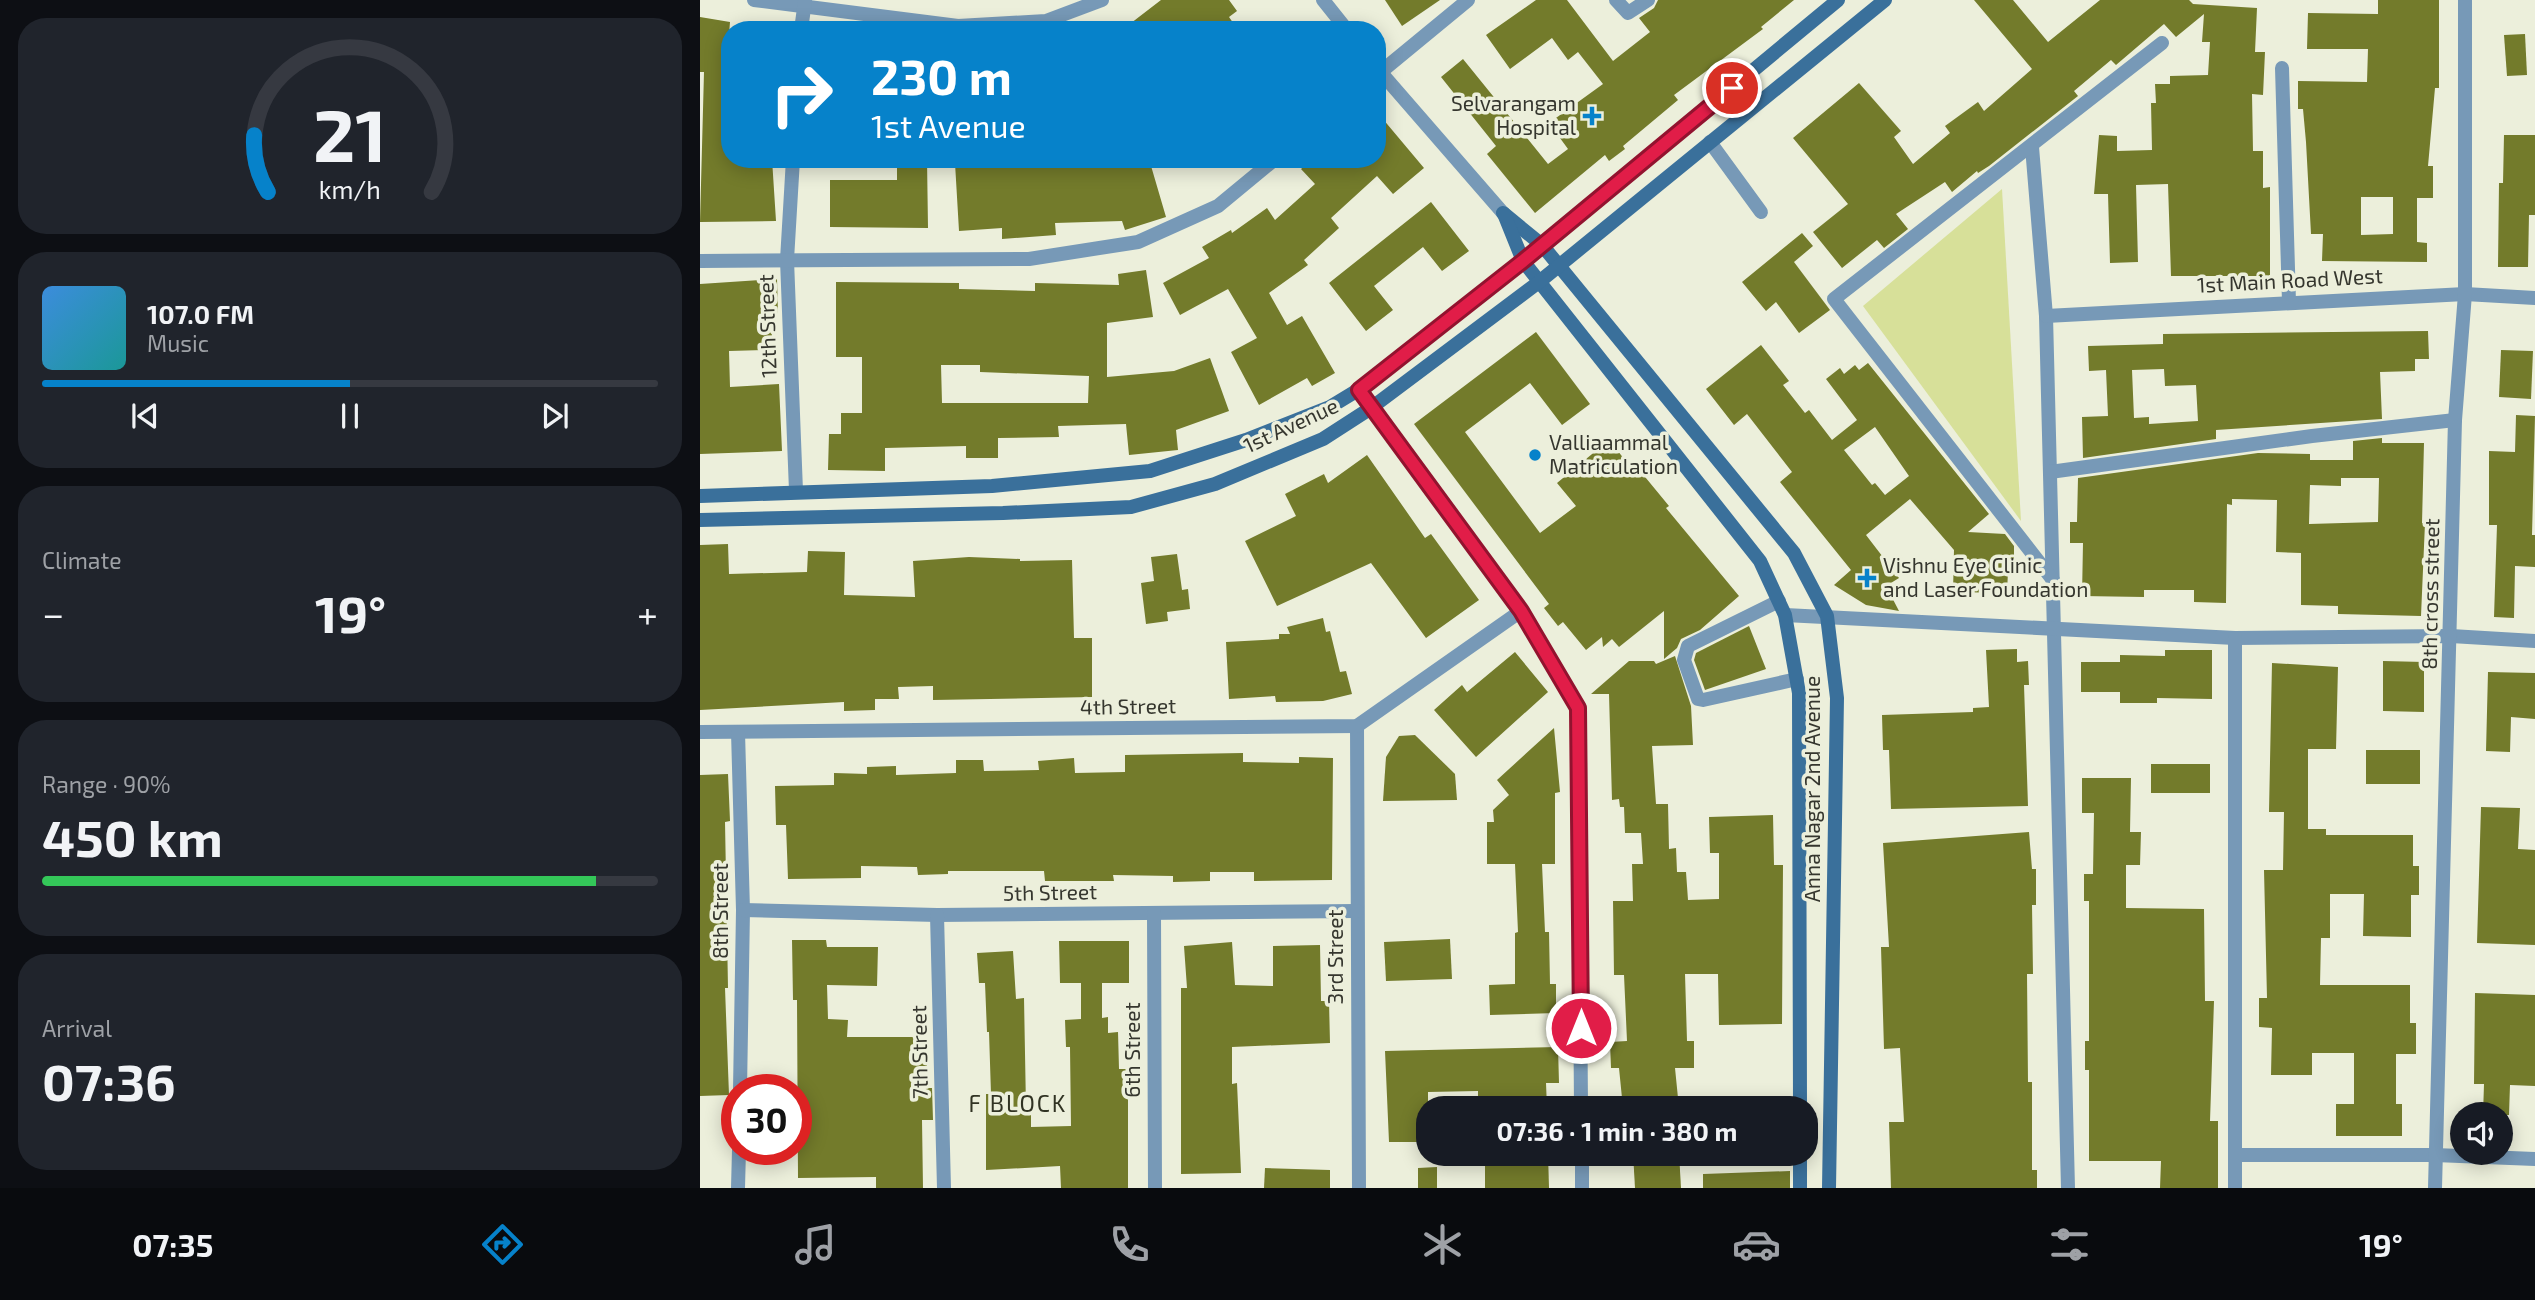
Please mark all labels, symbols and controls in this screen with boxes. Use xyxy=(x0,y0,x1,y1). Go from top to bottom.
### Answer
text: 230 m xyxy=(871,46,1012,105)
icon: right xyxy=(756,49,847,140)
pin xyxy=(1702,58,1762,118)
icon: arrive xyxy=(1713,69,1751,107)
text: 21 xyxy=(313,89,387,177)
place label: Selvarangam Hospital xyxy=(1451,90,1577,139)
text: 1st Avenue xyxy=(871,106,1026,144)
marker: Selvarangam Hospital xyxy=(1582,106,1602,126)
text: km/h xyxy=(319,174,381,204)
street label: 1st Main Road West xyxy=(2196,262,2383,297)
street label: 12th Street xyxy=(752,274,781,378)
text: 107.0 FM xyxy=(147,298,254,329)
text: Music xyxy=(147,329,209,357)
street label: 1st Avenue xyxy=(1239,392,1342,457)
icon: previous xyxy=(126,397,164,435)
icon: pause xyxy=(331,397,369,435)
icon: next xyxy=(536,397,574,435)
place label: Valliaammal Matriculation xyxy=(1549,429,1678,478)
marker: Valliaammal Matriculation xyxy=(1527,447,1543,463)
street label: 8th cross street xyxy=(2416,518,2443,670)
text: Climate xyxy=(42,546,122,574)
place label: Vishnu Eye Clinic and Laser Foundation xyxy=(1883,552,2088,601)
marker: Vishnu Eye Clinic and Laser Foundation xyxy=(1857,568,1877,588)
text: 19° xyxy=(315,581,386,643)
text: − xyxy=(42,590,64,636)
text: + xyxy=(637,590,658,636)
street label: Anna Nagar 2nd Avenue xyxy=(1799,676,1824,902)
street label: 4th Street xyxy=(1080,692,1176,719)
text: Range · 90% xyxy=(42,770,171,798)
text: 450 km xyxy=(42,805,223,867)
street label: 8th Street xyxy=(707,863,732,959)
street label: 5th Street xyxy=(1003,878,1097,905)
street label: 3rd Street xyxy=(1322,910,1347,1004)
position arrow xyxy=(1544,991,1618,1065)
street label: 6th Street xyxy=(1119,1002,1144,1098)
street label: 7th Street xyxy=(905,1005,932,1099)
text: Arrival xyxy=(42,1014,112,1042)
text: 07:36 xyxy=(42,1049,176,1111)
speed limit sign: 30 xyxy=(721,1074,812,1165)
district label: F BLOCK xyxy=(969,1089,1067,1117)
map controls xyxy=(2450,1102,2513,1165)
button: sound xyxy=(2450,1102,2513,1165)
text: 07:36 · 1 min · 380 m xyxy=(1497,1115,1737,1146)
icon: directions xyxy=(478,1220,527,1269)
icon: music xyxy=(791,1220,840,1269)
icon: phone xyxy=(1105,1220,1154,1269)
icon: climate xyxy=(1418,1220,1467,1269)
icon: car xyxy=(1732,1220,1781,1269)
icon: filters xyxy=(2045,1220,2094,1269)
text: 07:35 xyxy=(132,1225,213,1263)
text: 19° xyxy=(2359,1225,2403,1263)

